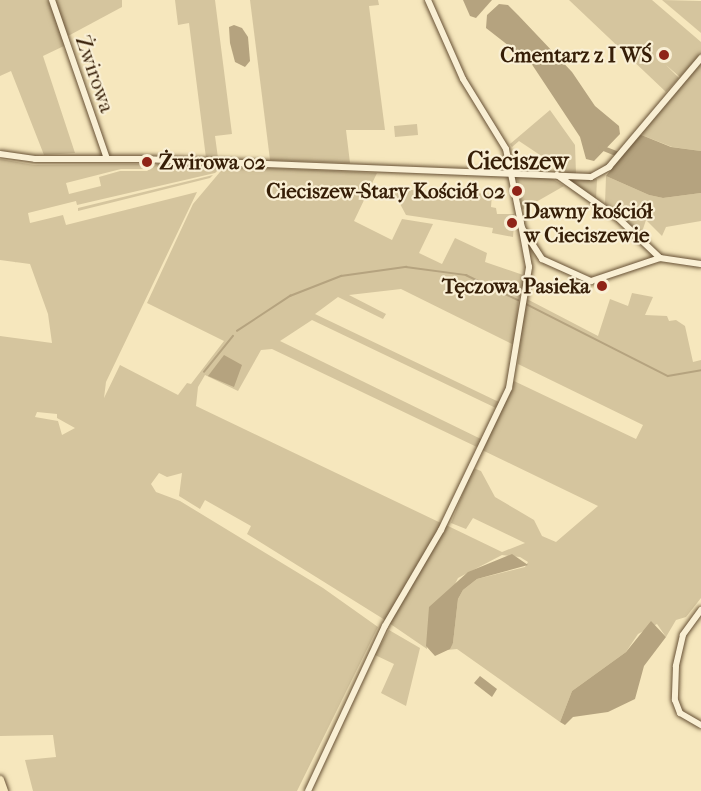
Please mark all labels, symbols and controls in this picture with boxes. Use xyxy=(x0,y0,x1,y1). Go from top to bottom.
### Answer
street label: Żwirowa xyxy=(70,32,120,116)
place label: Cmentarz z I WŚ xyxy=(500,42,652,68)
marker: Cmentarz z I WŚ xyxy=(657,48,671,62)
district label: Cieciszew xyxy=(467,148,569,176)
place label: Żwirowa 02 xyxy=(159,149,266,175)
marker: Żwirowa 02 xyxy=(140,155,154,169)
place label: Cieciszew-Stary Kościół 02 xyxy=(266,178,505,204)
marker: Cieciszew-Stary Kościół 02 xyxy=(510,184,524,198)
place label: Dawny kościół w Cieciszewie xyxy=(524,198,653,248)
marker: Dawny kościół w Cieciszewie xyxy=(505,216,519,230)
place label: Tęczowa Pasieka xyxy=(442,273,590,299)
marker: Tęczowa Pasieka xyxy=(595,279,609,293)

